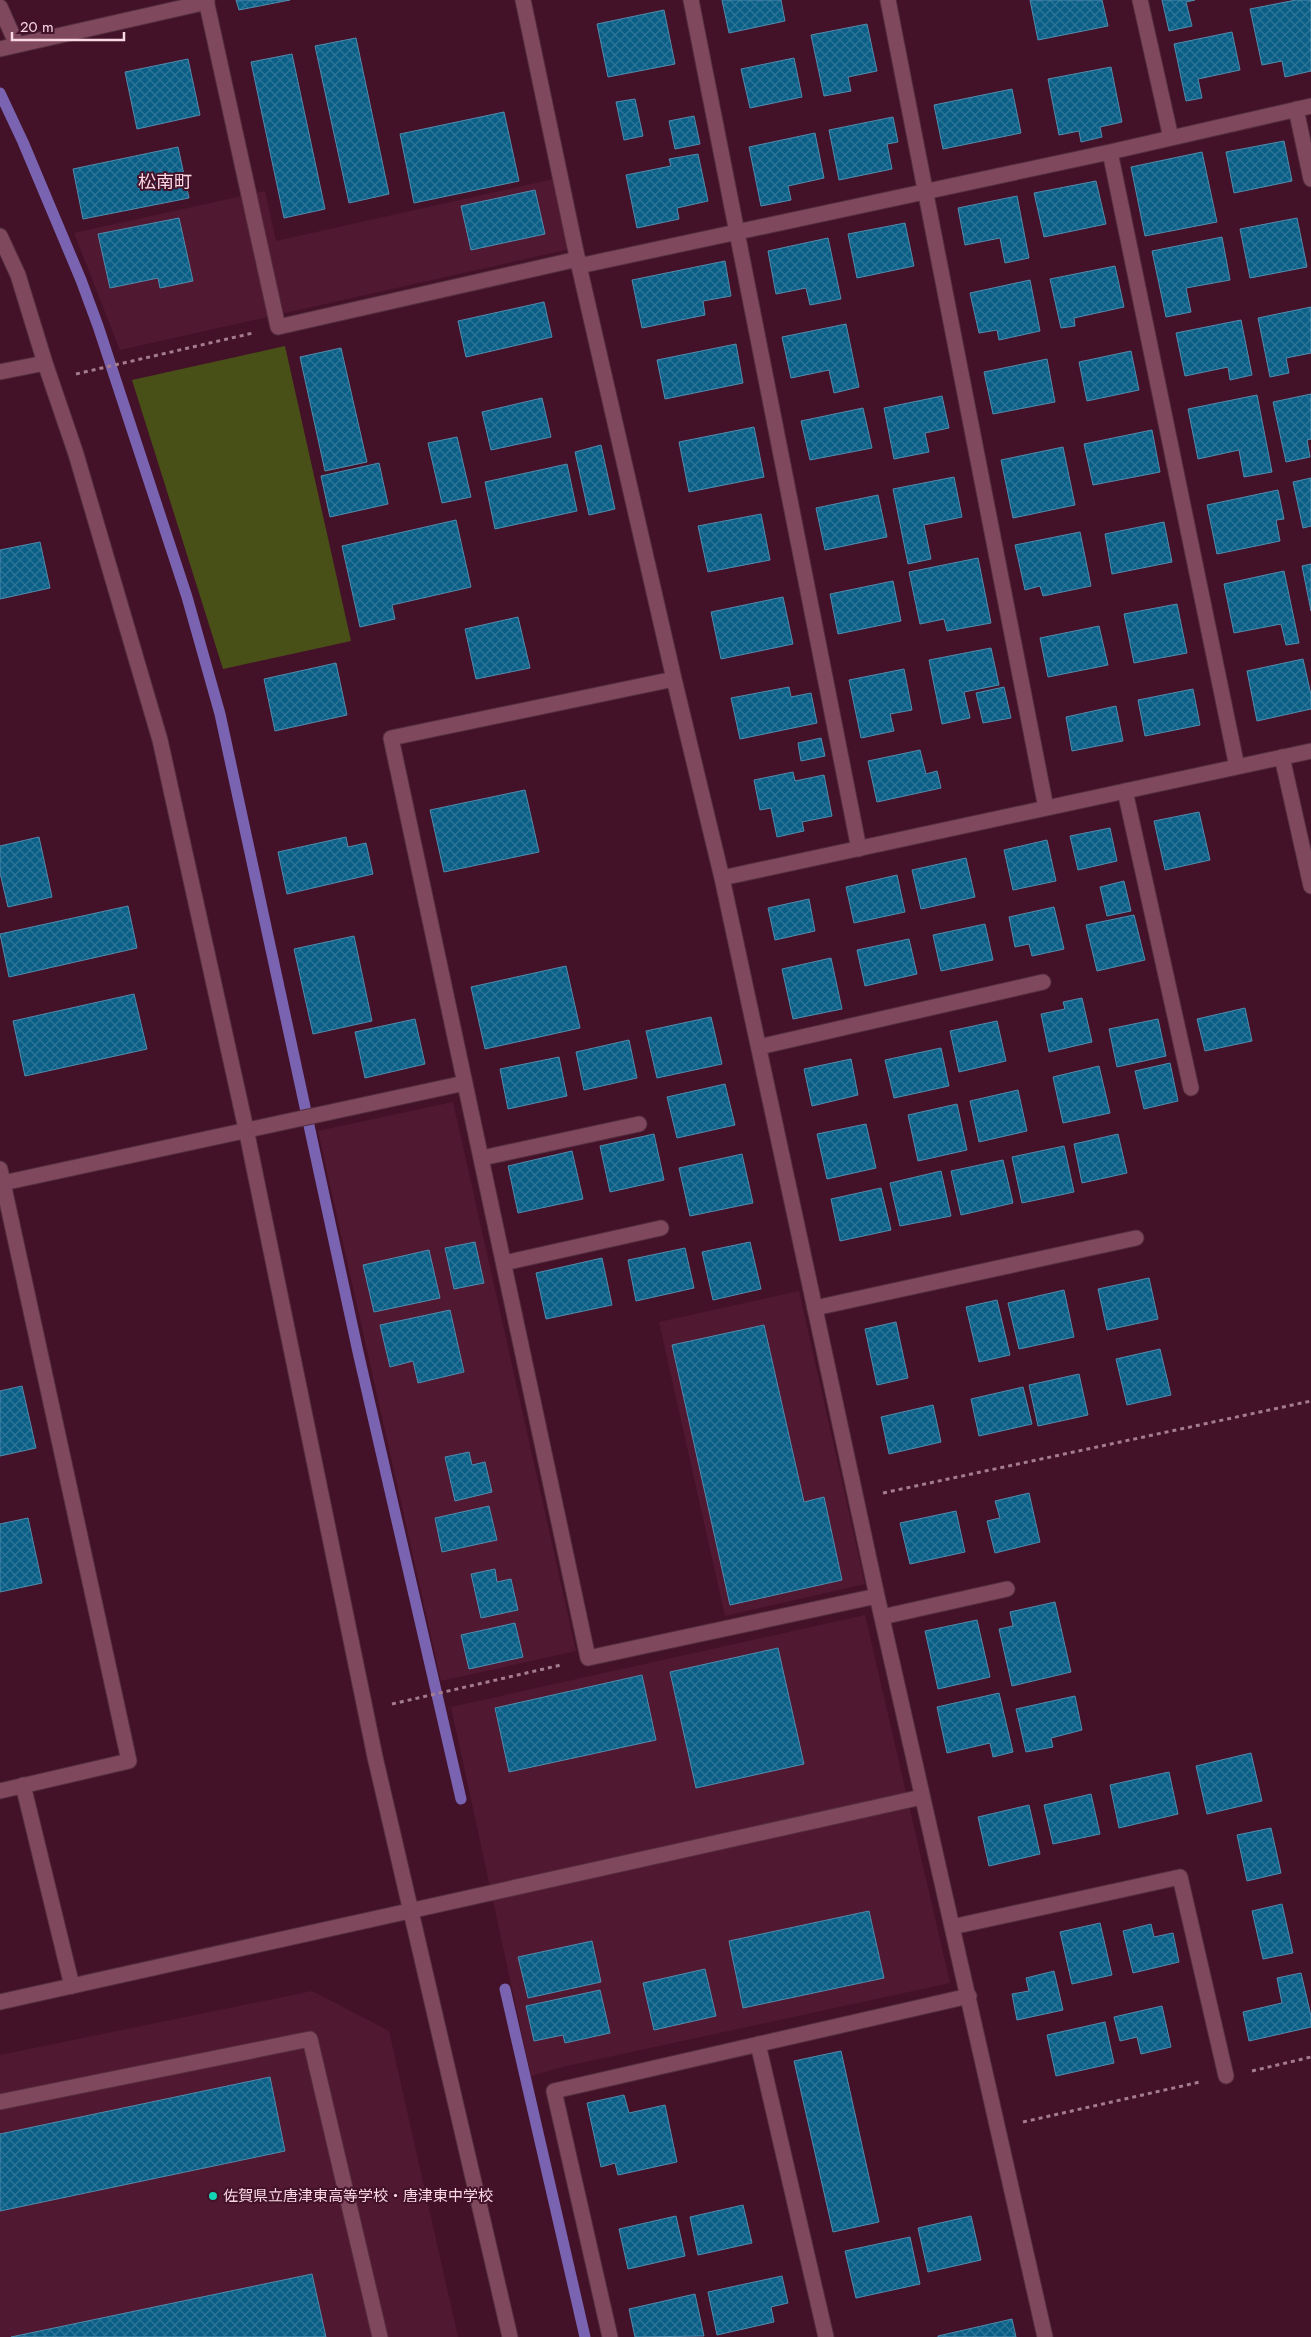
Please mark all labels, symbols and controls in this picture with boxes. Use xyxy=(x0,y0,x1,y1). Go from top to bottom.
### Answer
scale bar xyxy=(12,10,125,42)
text: 20 m xyxy=(20,16,54,38)
district label: 松南町 xyxy=(138,169,192,195)
place label: 佐賀県立唐津東高等学校・唐津東中学校 xyxy=(223,2185,493,2207)
marker: 佐賀県立唐津東高等学校・唐津東中学校 xyxy=(207,2190,219,2202)

